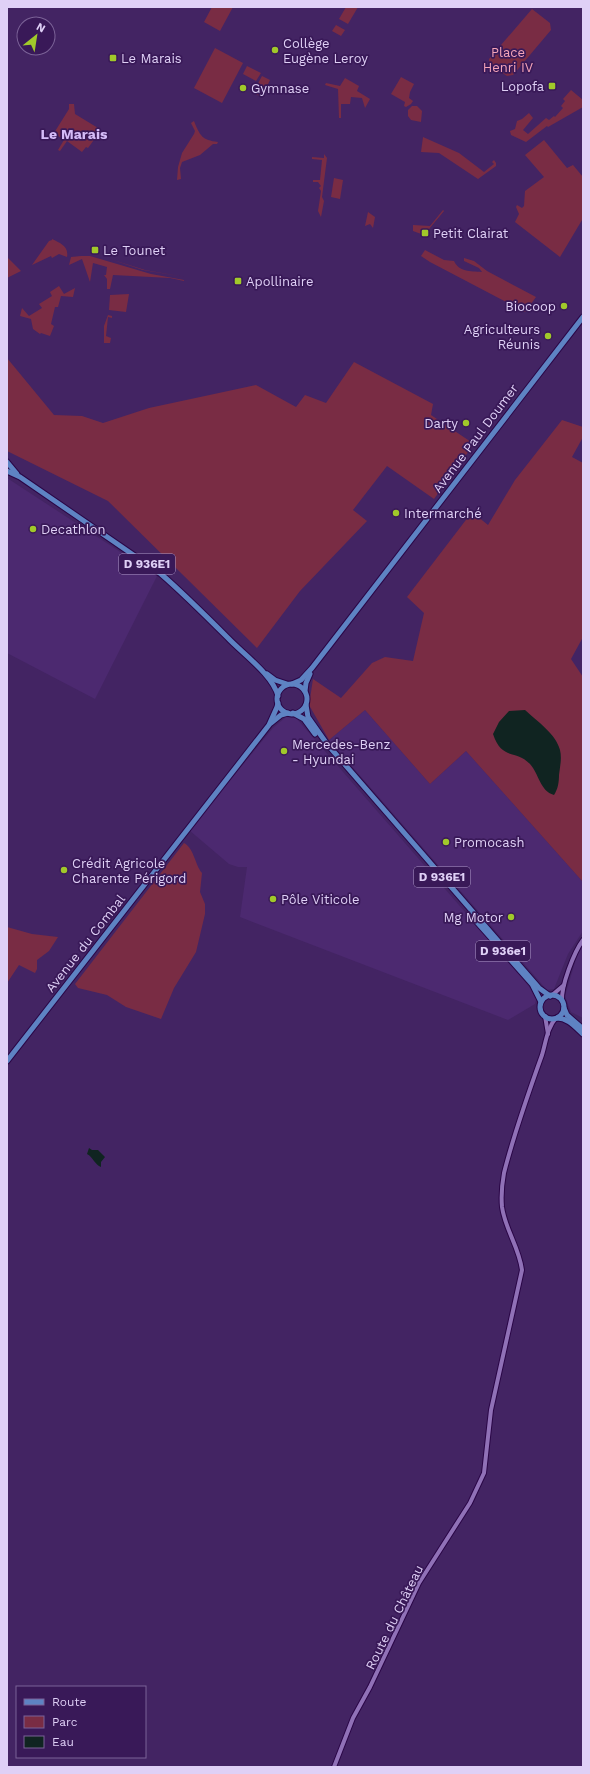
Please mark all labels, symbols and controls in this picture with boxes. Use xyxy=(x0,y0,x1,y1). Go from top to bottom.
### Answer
north arrow xyxy=(16,16,56,56)
text: N xyxy=(34,20,48,35)
place label: Collège Eugène Leroy xyxy=(283,36,368,66)
marker: Collège Eugène Leroy xyxy=(270,45,280,55)
park label: Place Henri IV xyxy=(483,45,534,75)
place label: Le Marais xyxy=(121,51,182,66)
marker: Le Marais xyxy=(108,53,118,63)
place label: Lopofa xyxy=(501,79,545,94)
place label: Gymnase xyxy=(251,81,309,96)
marker: Lopofa xyxy=(547,81,557,91)
marker: Gymnase xyxy=(238,83,248,93)
district label: Le Marais xyxy=(41,126,108,142)
place label: Petit Clairat xyxy=(433,226,509,241)
marker: Petit Clairat xyxy=(420,228,430,238)
place label: Le Tounet xyxy=(103,243,166,258)
marker: Le Tounet xyxy=(90,245,100,255)
place label: Apollinaire xyxy=(246,274,313,289)
marker: Apollinaire xyxy=(233,276,243,286)
place label: Biocoop xyxy=(505,299,556,314)
marker: Biocoop xyxy=(559,301,569,311)
place label: Agriculteurs Réunis xyxy=(464,322,540,352)
marker: Agriculteurs Réunis xyxy=(543,331,553,341)
street label: Avenue Paul Doumer xyxy=(430,381,521,496)
place label: Darty xyxy=(424,416,458,431)
marker: Darty xyxy=(461,418,471,428)
place label: Intermarché xyxy=(404,506,482,521)
marker: Intermarché xyxy=(391,508,401,518)
place label: Decathlon xyxy=(41,522,106,537)
marker: Decathlon xyxy=(28,524,38,534)
road number: D 936E1 xyxy=(119,554,175,574)
place label: Mercedes-Benz - Hyundai xyxy=(292,737,391,767)
marker: Mercedes-Benz - Hyundai xyxy=(279,746,289,756)
place label: Promocash xyxy=(454,835,525,850)
marker: Promocash xyxy=(441,837,451,847)
place label: Crédit Agricole Charente Périgord xyxy=(72,856,186,886)
marker: Crédit Agricole Charente Périgord xyxy=(59,865,69,875)
road number: D 936E1 xyxy=(414,867,470,887)
street label: Avenue du Combal xyxy=(43,892,128,995)
place label: Pôle Viticole xyxy=(281,892,359,907)
marker: Pôle Viticole xyxy=(268,894,278,904)
place label: Mg Motor xyxy=(443,910,503,925)
marker: Mg Motor xyxy=(506,912,516,922)
road number: D 936e1 xyxy=(476,941,530,961)
street label: Route du Château xyxy=(363,1562,426,1672)
legend xyxy=(16,1686,146,1758)
text: Route xyxy=(52,1695,86,1709)
text: Parc xyxy=(52,1715,78,1729)
text: Eau xyxy=(52,1735,74,1749)

